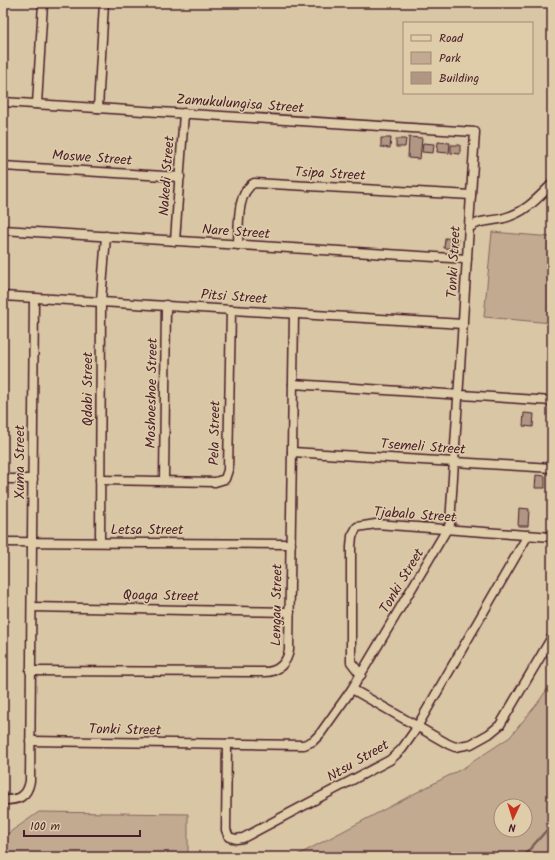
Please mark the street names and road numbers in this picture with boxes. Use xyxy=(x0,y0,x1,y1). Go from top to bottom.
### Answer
street label: Zamukulungisa Street xyxy=(176,89,305,119)
street label: Nakedi Street xyxy=(153,135,181,217)
street label: Moswe Street xyxy=(51,144,133,172)
street label: Tsipa Street xyxy=(294,161,367,187)
street label: Nare Street xyxy=(201,219,271,245)
street label: Tonki Street xyxy=(441,225,467,299)
street label: Pitsi Street xyxy=(200,284,269,310)
street label: Moshoeshoe Street xyxy=(140,337,164,449)
street label: Qdabi Street xyxy=(77,351,99,426)
street label: Pela Street xyxy=(203,400,227,466)
street label: Xuma Street xyxy=(9,424,31,499)
street label: Tsemeli Street xyxy=(380,433,467,461)
street label: Tjabalo Street xyxy=(373,501,457,529)
street label: Letsa Street xyxy=(110,519,184,541)
street label: Tonki Street xyxy=(374,544,430,618)
street label: Lengau Street xyxy=(265,563,289,646)
street label: Qoaga Street xyxy=(123,584,200,608)
street label: Tonki Street xyxy=(89,718,162,742)
street label: Ntsu Street xyxy=(323,734,394,788)

